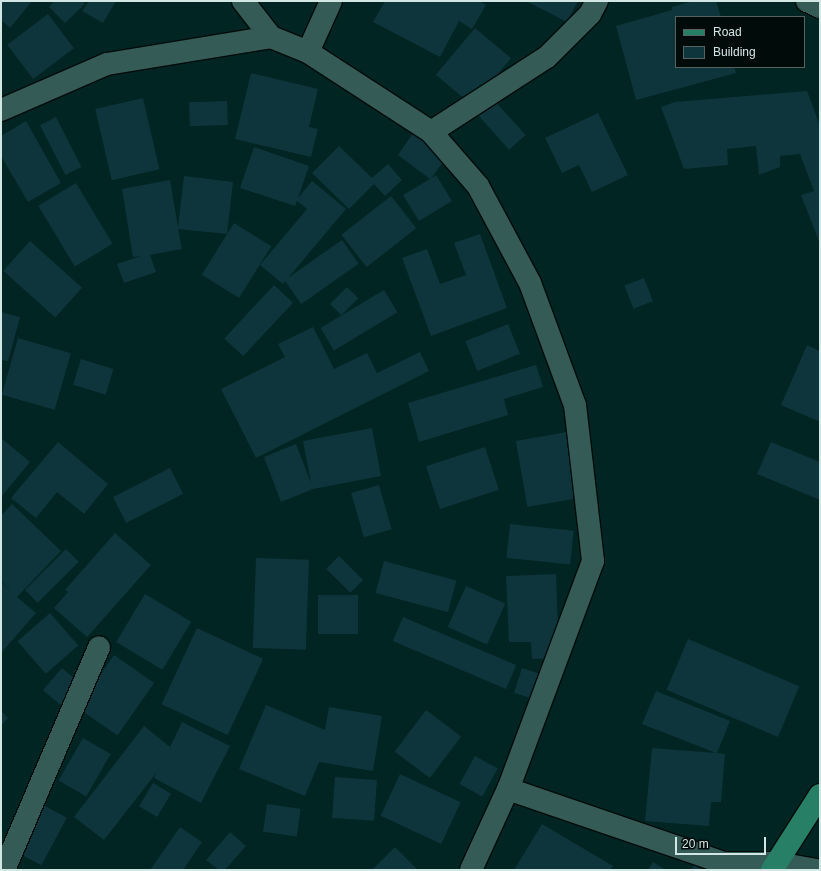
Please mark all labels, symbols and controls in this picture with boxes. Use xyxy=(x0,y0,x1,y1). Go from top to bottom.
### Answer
legend xyxy=(675,16,805,68)
text: Road xyxy=(713,25,742,39)
text: Building xyxy=(713,45,756,59)
scale bar xyxy=(677,829,768,855)
text: 20 m xyxy=(682,837,709,851)

